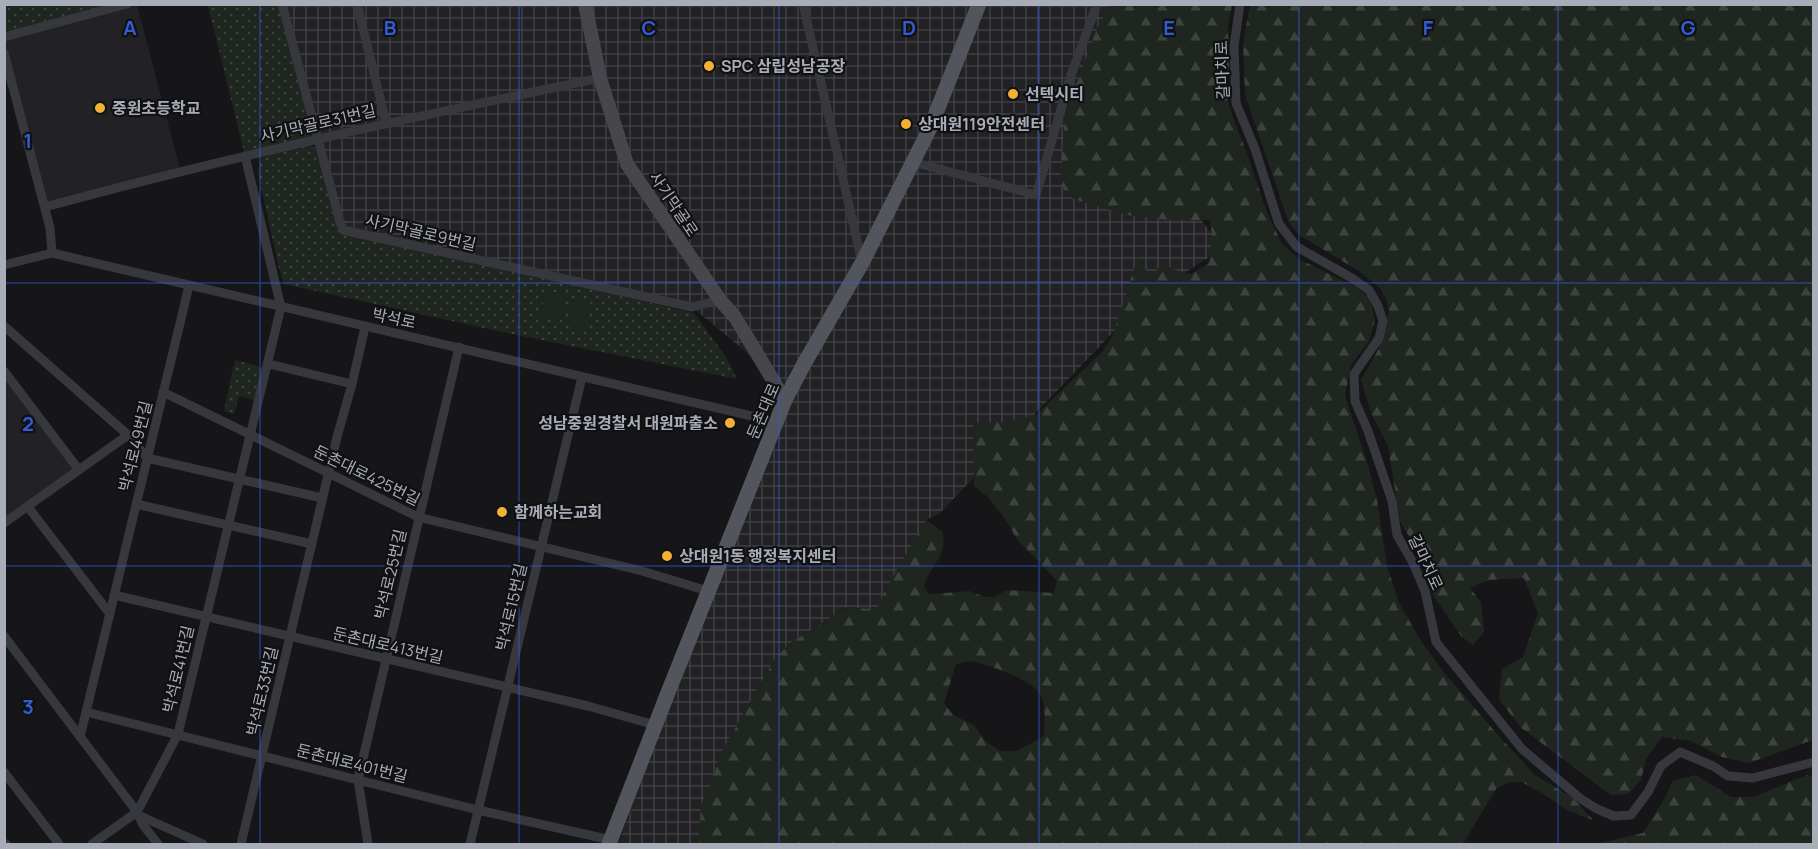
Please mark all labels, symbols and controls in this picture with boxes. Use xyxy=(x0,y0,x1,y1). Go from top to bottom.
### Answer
text: A xyxy=(123,14,137,41)
text: B xyxy=(384,14,397,41)
text: C xyxy=(642,14,656,41)
text: D xyxy=(902,14,916,41)
text: E xyxy=(1163,14,1175,41)
text: F xyxy=(1423,14,1434,41)
text: G xyxy=(1681,14,1696,41)
street label: 갈마치로 xyxy=(1210,40,1234,100)
place label: SPC 삼립성남공장 xyxy=(721,55,845,77)
marker: SPC 삼립성남공장 xyxy=(702,59,716,73)
place label: 선텍시티 xyxy=(1025,83,1084,105)
marker: 선텍시티 xyxy=(1006,87,1020,101)
place label: 중원초등학교 xyxy=(112,97,201,119)
street label: 사기막골로31번길 xyxy=(258,99,378,147)
marker: 중원초등학교 xyxy=(93,101,107,115)
place label: 상대원119안전센터 xyxy=(918,113,1045,135)
marker: 상대원119안전센터 xyxy=(899,117,913,131)
text: 1 xyxy=(24,127,32,154)
street label: 사기막골로 xyxy=(644,167,704,241)
street label: 사기막골로9번길 xyxy=(363,209,479,255)
street label: 박석로 xyxy=(370,303,418,333)
street label: 둔촌대로 xyxy=(741,379,785,442)
street label: 박석로49번길 xyxy=(113,398,157,494)
text: 2 xyxy=(22,410,34,437)
place label: 성남중원경찰서 대원파출소 xyxy=(538,412,718,434)
marker: 성남중원경찰서 대원파출소 xyxy=(723,416,737,430)
street label: 둔촌대로425번길 xyxy=(310,440,424,510)
place label: 함께하는교회 xyxy=(514,501,602,523)
marker: 함께하는교회 xyxy=(495,505,509,519)
street label: 박석로25번길 xyxy=(369,527,411,621)
street label: 갈마치로 xyxy=(1404,531,1449,594)
place label: 상대원1동 행정복지센터 xyxy=(679,545,836,567)
marker: 상대원1동 행정복지센터 xyxy=(660,549,674,563)
street label: 박석로15번길 xyxy=(490,561,532,653)
street label: 둔촌대로413번길 xyxy=(331,622,445,668)
street label: 박석로41번길 xyxy=(157,623,199,715)
street label: 박석로33번길 xyxy=(241,644,283,738)
text: 3 xyxy=(22,693,34,720)
street label: 둔촌대로401번길 xyxy=(294,739,410,787)

